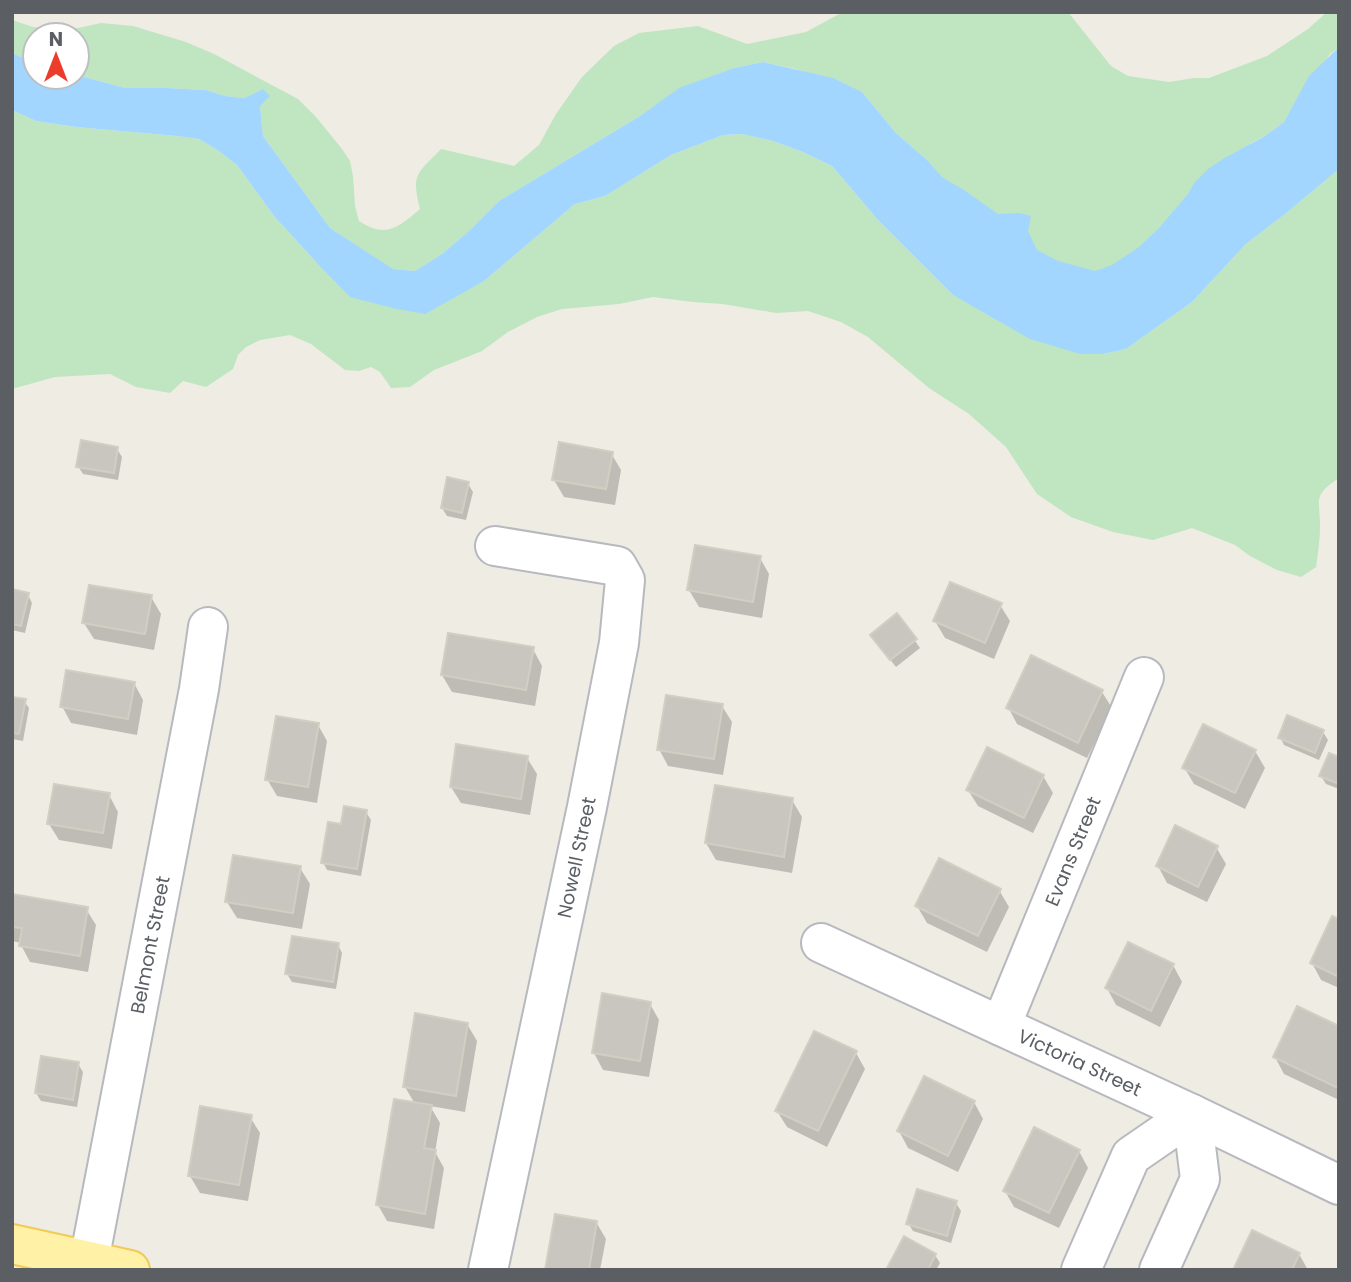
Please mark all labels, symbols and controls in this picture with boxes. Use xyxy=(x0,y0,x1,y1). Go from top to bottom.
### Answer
north arrow xyxy=(21,21,91,91)
text: N xyxy=(49,26,63,53)
street label: Evans Street xyxy=(1038,792,1107,910)
street label: Nowell Street xyxy=(550,794,602,920)
street label: Belmont Street xyxy=(123,874,176,1016)
street label: Victoria Street xyxy=(1014,1022,1146,1103)

